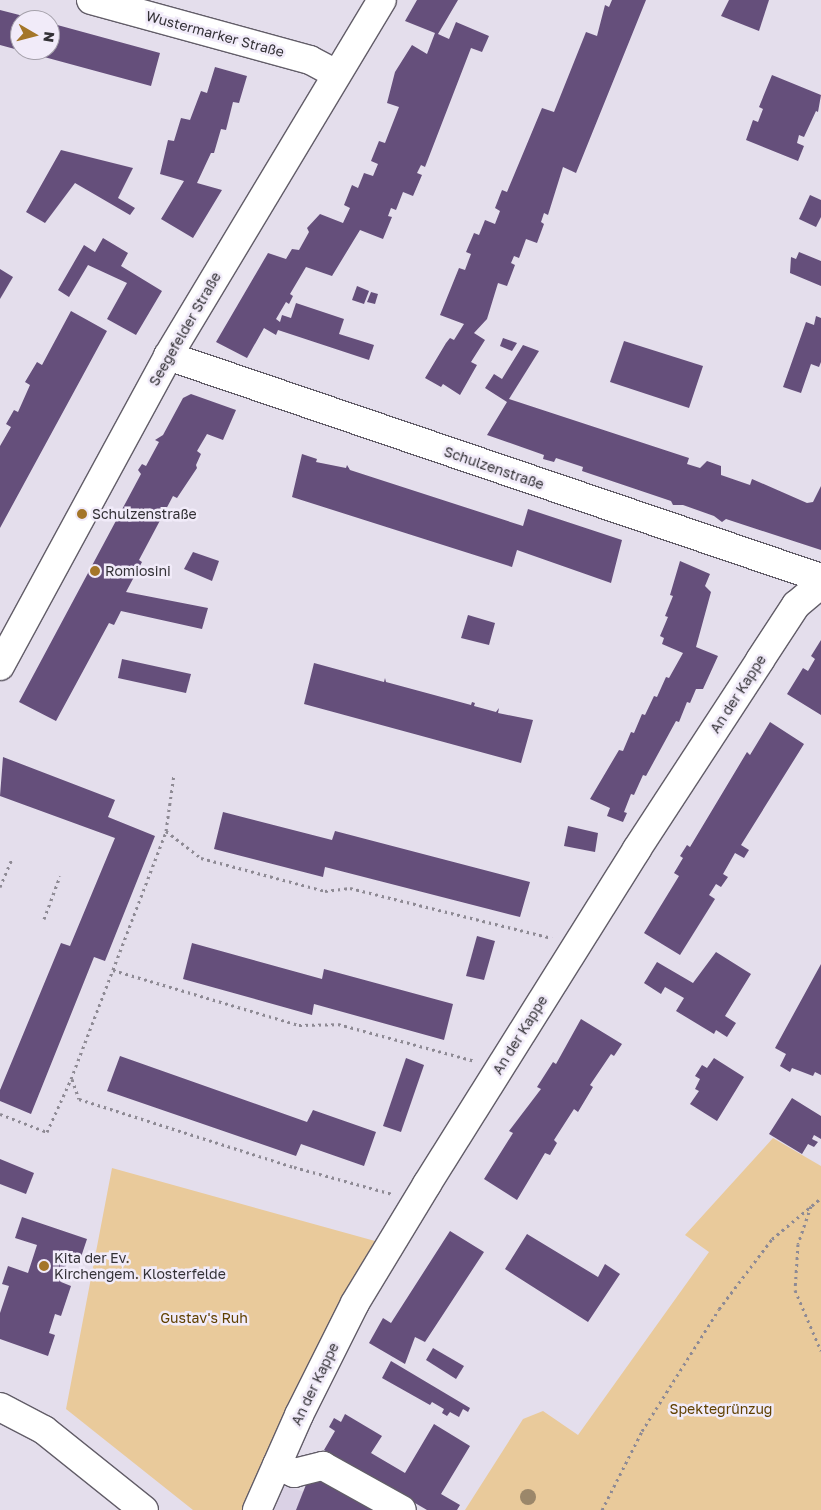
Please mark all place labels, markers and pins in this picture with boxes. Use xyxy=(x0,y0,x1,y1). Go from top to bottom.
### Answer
place label: Schulzenstraße xyxy=(92,506,197,522)
marker: Schulzenstraße xyxy=(76,508,88,520)
place label: Romiosini xyxy=(105,563,171,579)
marker: Romiosini xyxy=(89,565,101,577)
place label: Kita der Ev. Kirchengem. Klosterfelde xyxy=(54,1250,226,1282)
marker: Kita der Ev. Kirchengem. Klosterfelde xyxy=(38,1260,50,1272)

